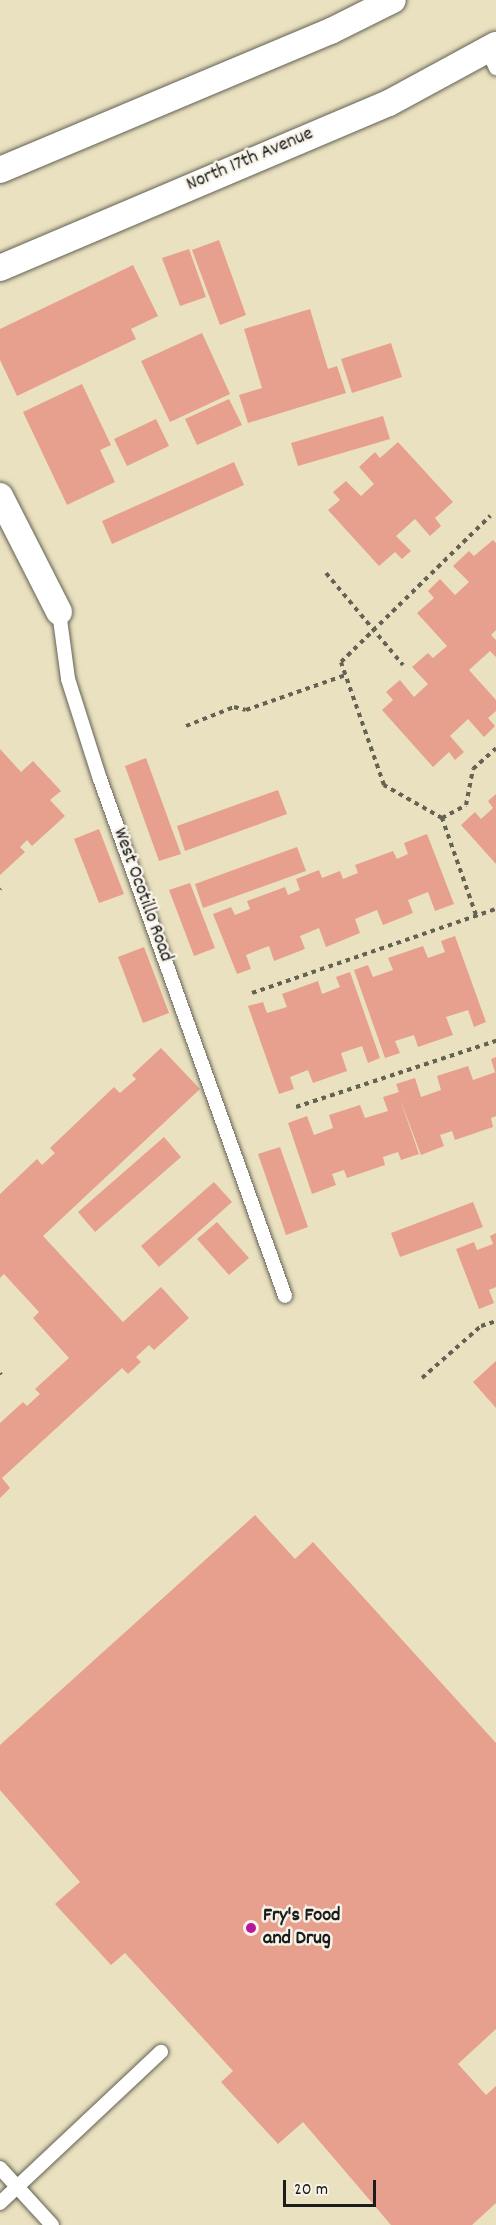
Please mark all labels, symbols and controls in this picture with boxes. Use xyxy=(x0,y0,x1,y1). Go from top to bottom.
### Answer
street label: North 17th Avenue xyxy=(183,123,317,197)
street label: West Ocotillo Road xyxy=(107,825,177,965)
place label: Fry's Food and Drug xyxy=(263,1904,340,1951)
marker: Fry's Food and Drug xyxy=(244,1921,258,1935)
scale bar xyxy=(286,2168,379,2206)
text: 20 m xyxy=(294,2178,328,2203)

